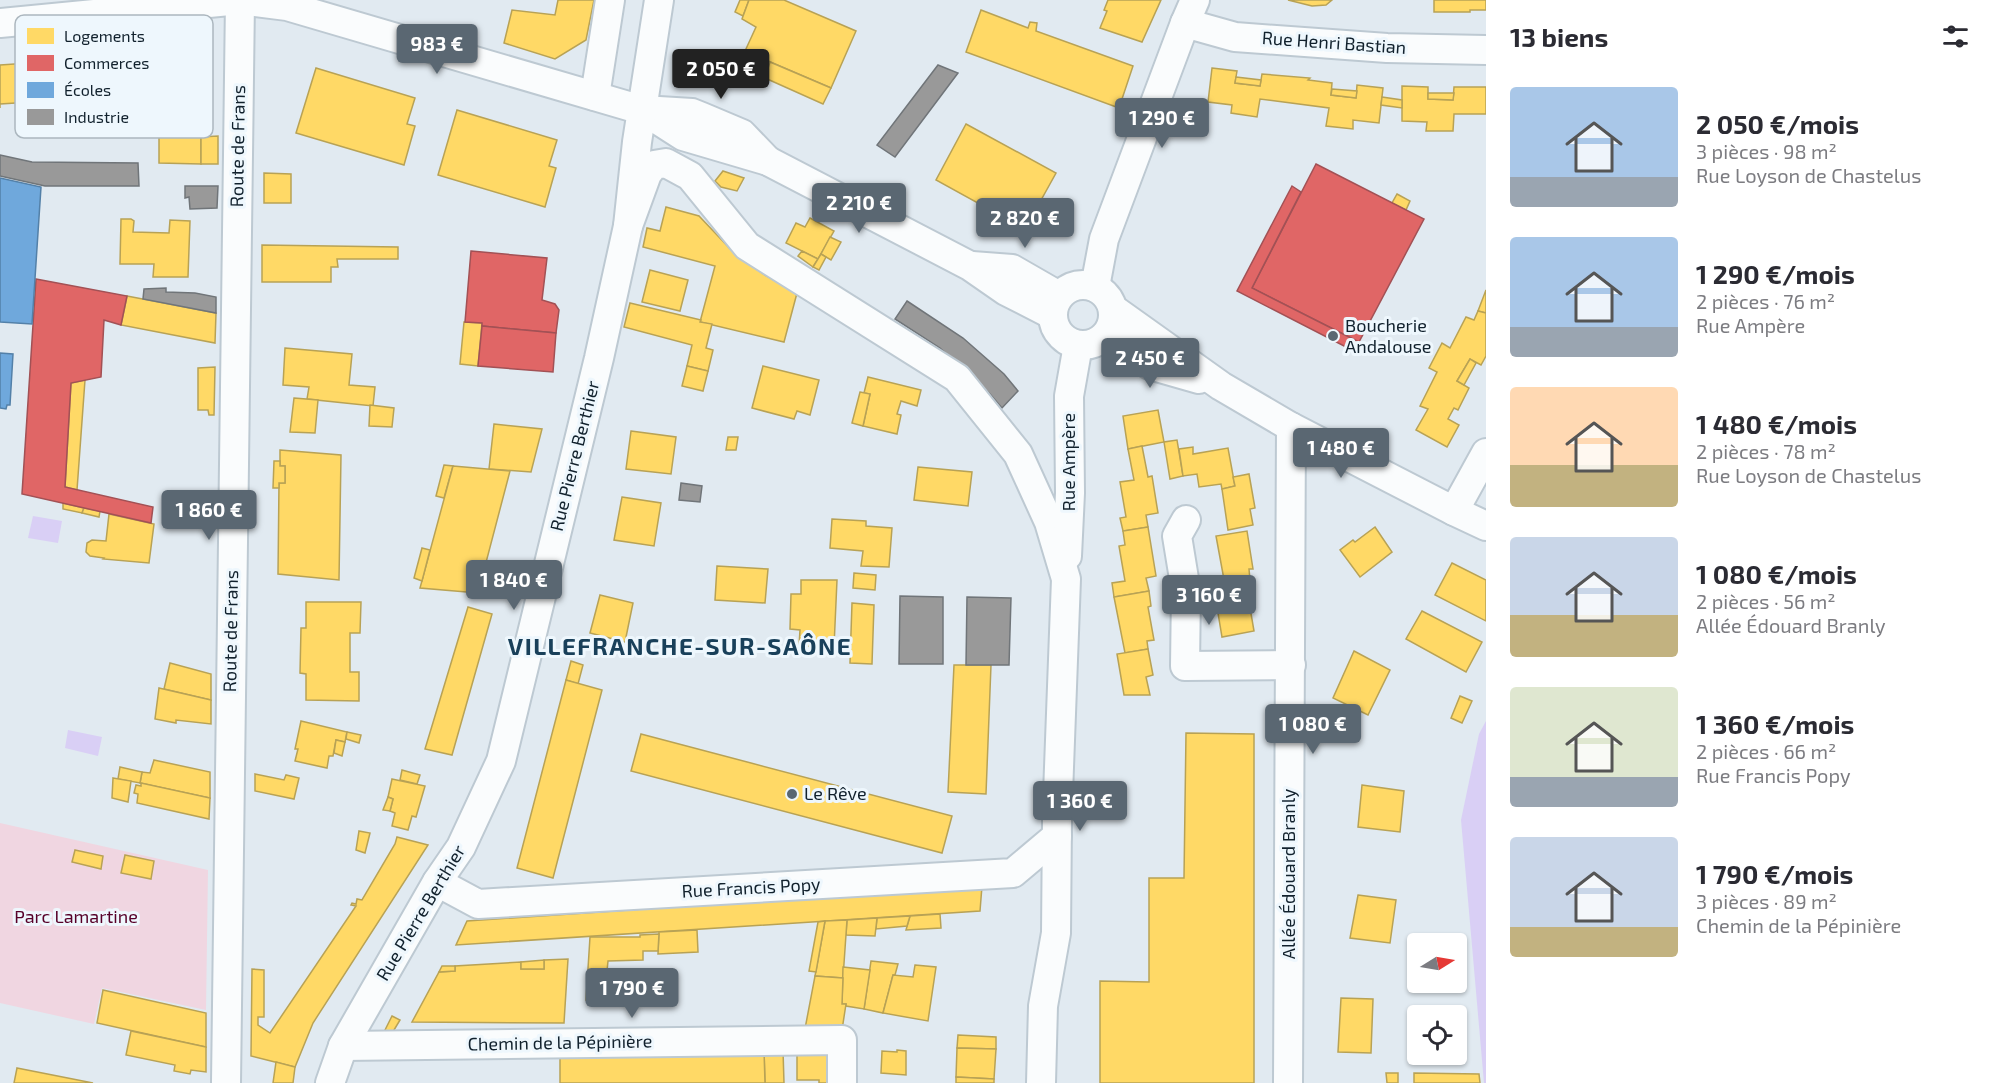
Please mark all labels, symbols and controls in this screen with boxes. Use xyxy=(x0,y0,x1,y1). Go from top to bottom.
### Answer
legend xyxy=(15,15,213,138)
icon: filters xyxy=(1939,20,1972,53)
text: 13 biens xyxy=(1510,21,1608,52)
pin: 983 € xyxy=(395,24,479,75)
text: Logements xyxy=(64,26,145,45)
street label: Rue Henri Bastian xyxy=(1261,26,1407,58)
text: 983 € xyxy=(411,31,463,55)
pin: 2 050 € xyxy=(666,49,776,100)
text: Commerces xyxy=(64,53,149,72)
text: 2 050 € xyxy=(686,56,756,80)
text: Écoles xyxy=(64,80,111,99)
street label: Route de Frans xyxy=(225,85,249,207)
pin: 1 290 € xyxy=(1107,98,1217,149)
text: 1 290 € xyxy=(1129,105,1195,129)
text: Industrie xyxy=(64,107,129,126)
text: 2 050 €/mois xyxy=(1696,108,1859,139)
icon: home xyxy=(1558,111,1630,183)
text: 3 pièces · 98 m² xyxy=(1696,139,1837,163)
text: Rue Loyson de Chastelus xyxy=(1696,163,1921,187)
pin: 2 210 € xyxy=(804,183,914,234)
text: 2 210 € xyxy=(826,190,892,214)
pin: 2 820 € xyxy=(970,198,1080,249)
text: 2 820 € xyxy=(990,205,1060,229)
text: 1 290 €/mois xyxy=(1696,258,1855,289)
icon: home xyxy=(1558,261,1630,333)
text: 2 pièces · 76 m² xyxy=(1696,289,1835,313)
text: Rue Ampère xyxy=(1696,313,1805,337)
place label: Boucherie Andalouse xyxy=(1345,314,1432,357)
marker: Boucherie Andalouse xyxy=(1326,329,1340,343)
pin: 2 450 € xyxy=(1095,338,1205,389)
text: 2 450 € xyxy=(1115,345,1185,369)
street label: Rue Pierre Berthier xyxy=(545,378,603,533)
text: 1 480 €/mois xyxy=(1696,408,1857,439)
icon: home xyxy=(1558,411,1630,483)
street label: Rue Ampère xyxy=(1057,413,1079,511)
pin: 1 480 € xyxy=(1286,428,1396,479)
text: 1 480 € xyxy=(1307,435,1375,459)
text: 2 pièces · 78 m² xyxy=(1696,439,1836,463)
text: Rue Loyson de Chastelus xyxy=(1696,463,1921,487)
pin: 1 860 € xyxy=(154,490,264,541)
text: 1 860 € xyxy=(176,497,243,521)
text: 1 080 €/mois xyxy=(1696,558,1857,589)
pin: 1 840 € xyxy=(459,560,569,611)
icon: home xyxy=(1558,561,1630,633)
text: 1 840 € xyxy=(480,567,548,591)
street label: Route de Frans xyxy=(218,570,242,692)
pin: 3 160 € xyxy=(1154,575,1264,626)
text: 3 160 € xyxy=(1176,582,1242,606)
text: 2 pièces · 56 m² xyxy=(1696,589,1836,613)
text: Allée Édouard Branly xyxy=(1696,613,1886,637)
district label: VILLEFRANCHE-SUR-SAÔNE xyxy=(508,631,852,660)
pin: 1 080 € xyxy=(1258,704,1368,755)
text: 1 360 €/mois xyxy=(1696,708,1854,739)
text: 1 080 € xyxy=(1279,711,1347,735)
icon: home xyxy=(1558,711,1630,783)
text: 2 pièces · 66 m² xyxy=(1696,739,1836,763)
text: Rue Francis Popy xyxy=(1696,763,1851,787)
pin: 1 360 € xyxy=(1025,781,1135,832)
place label: Le Rêve xyxy=(804,782,867,804)
marker: Le Rêve xyxy=(785,787,799,801)
text: 1 360 € xyxy=(1047,788,1113,812)
street label: Allée Édouard Branly xyxy=(1277,788,1299,959)
street label: Rue Pierre Berthier xyxy=(371,841,469,984)
text: 1 790 €/mois xyxy=(1696,858,1853,889)
icon: home xyxy=(1558,861,1630,933)
street label: Rue Francis Popy xyxy=(681,872,821,902)
text: 3 pièces · 89 m² xyxy=(1696,889,1837,913)
park label: Parc Lamartine xyxy=(14,905,138,927)
text: Chemin de la Pépinière xyxy=(1696,913,1901,937)
north arrow xyxy=(1407,933,1467,993)
map controls xyxy=(1407,933,1467,1065)
pin: 1 790 € xyxy=(577,968,687,1019)
text: 1 790 € xyxy=(599,975,665,999)
button: locate xyxy=(1407,1005,1467,1065)
street label: Chemin de la Pépinière xyxy=(467,1029,652,1055)

